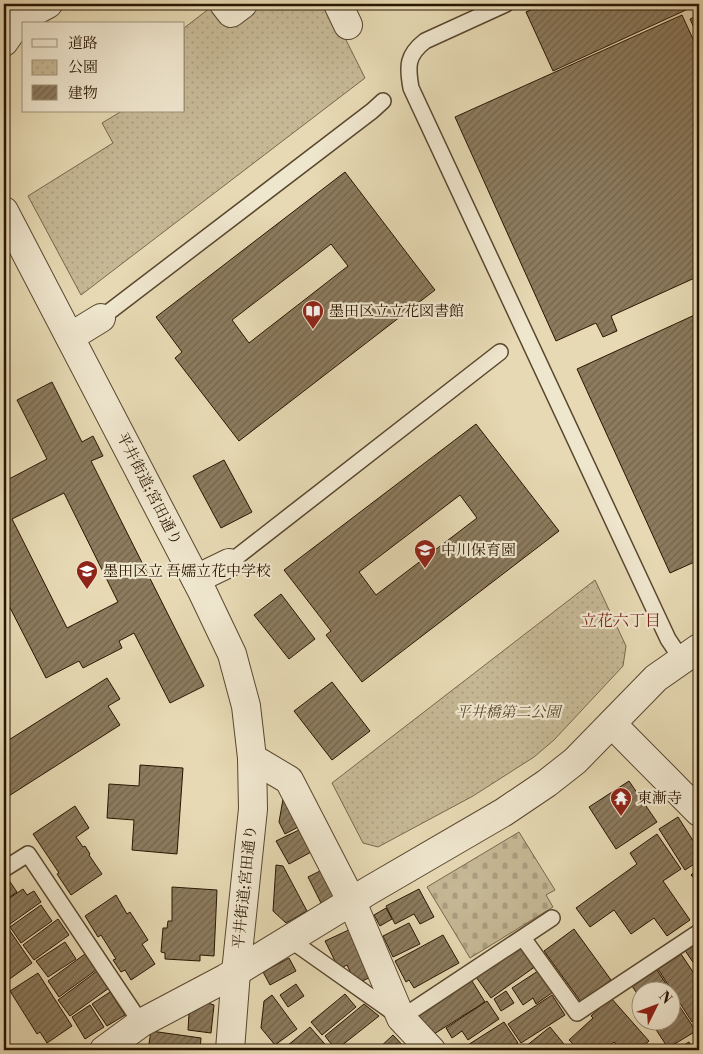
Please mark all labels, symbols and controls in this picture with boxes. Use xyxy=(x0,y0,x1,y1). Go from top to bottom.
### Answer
legend xyxy=(22,22,185,112)
text: 道路 xyxy=(68,34,98,53)
text: 公園 xyxy=(68,58,98,77)
text: 建物 xyxy=(68,84,98,103)
library icon: 墨田区立立花図書館 xyxy=(301,299,325,330)
place label: 墨田区立立花図書館 xyxy=(329,302,464,321)
street label: 平井街道;宮田通り xyxy=(112,429,186,549)
school or university icon: 中川保育園 xyxy=(413,538,437,569)
place label: 中川保育園 xyxy=(441,541,516,560)
school or university icon: 墨田区立 吾嬬立花中学校 xyxy=(75,559,99,590)
place label: 墨田区立 吾嬬立花中学校 xyxy=(103,562,271,581)
district label: 立花六丁目 xyxy=(581,611,661,631)
park label: 平井橋第二公園 xyxy=(455,703,563,722)
temple icon: 東漸寺 xyxy=(609,786,633,817)
place label: 東漸寺 xyxy=(637,789,682,808)
street label: 平井街道;宮田通り xyxy=(229,824,261,950)
north arrow xyxy=(630,982,680,1032)
text: N xyxy=(655,988,675,1008)

